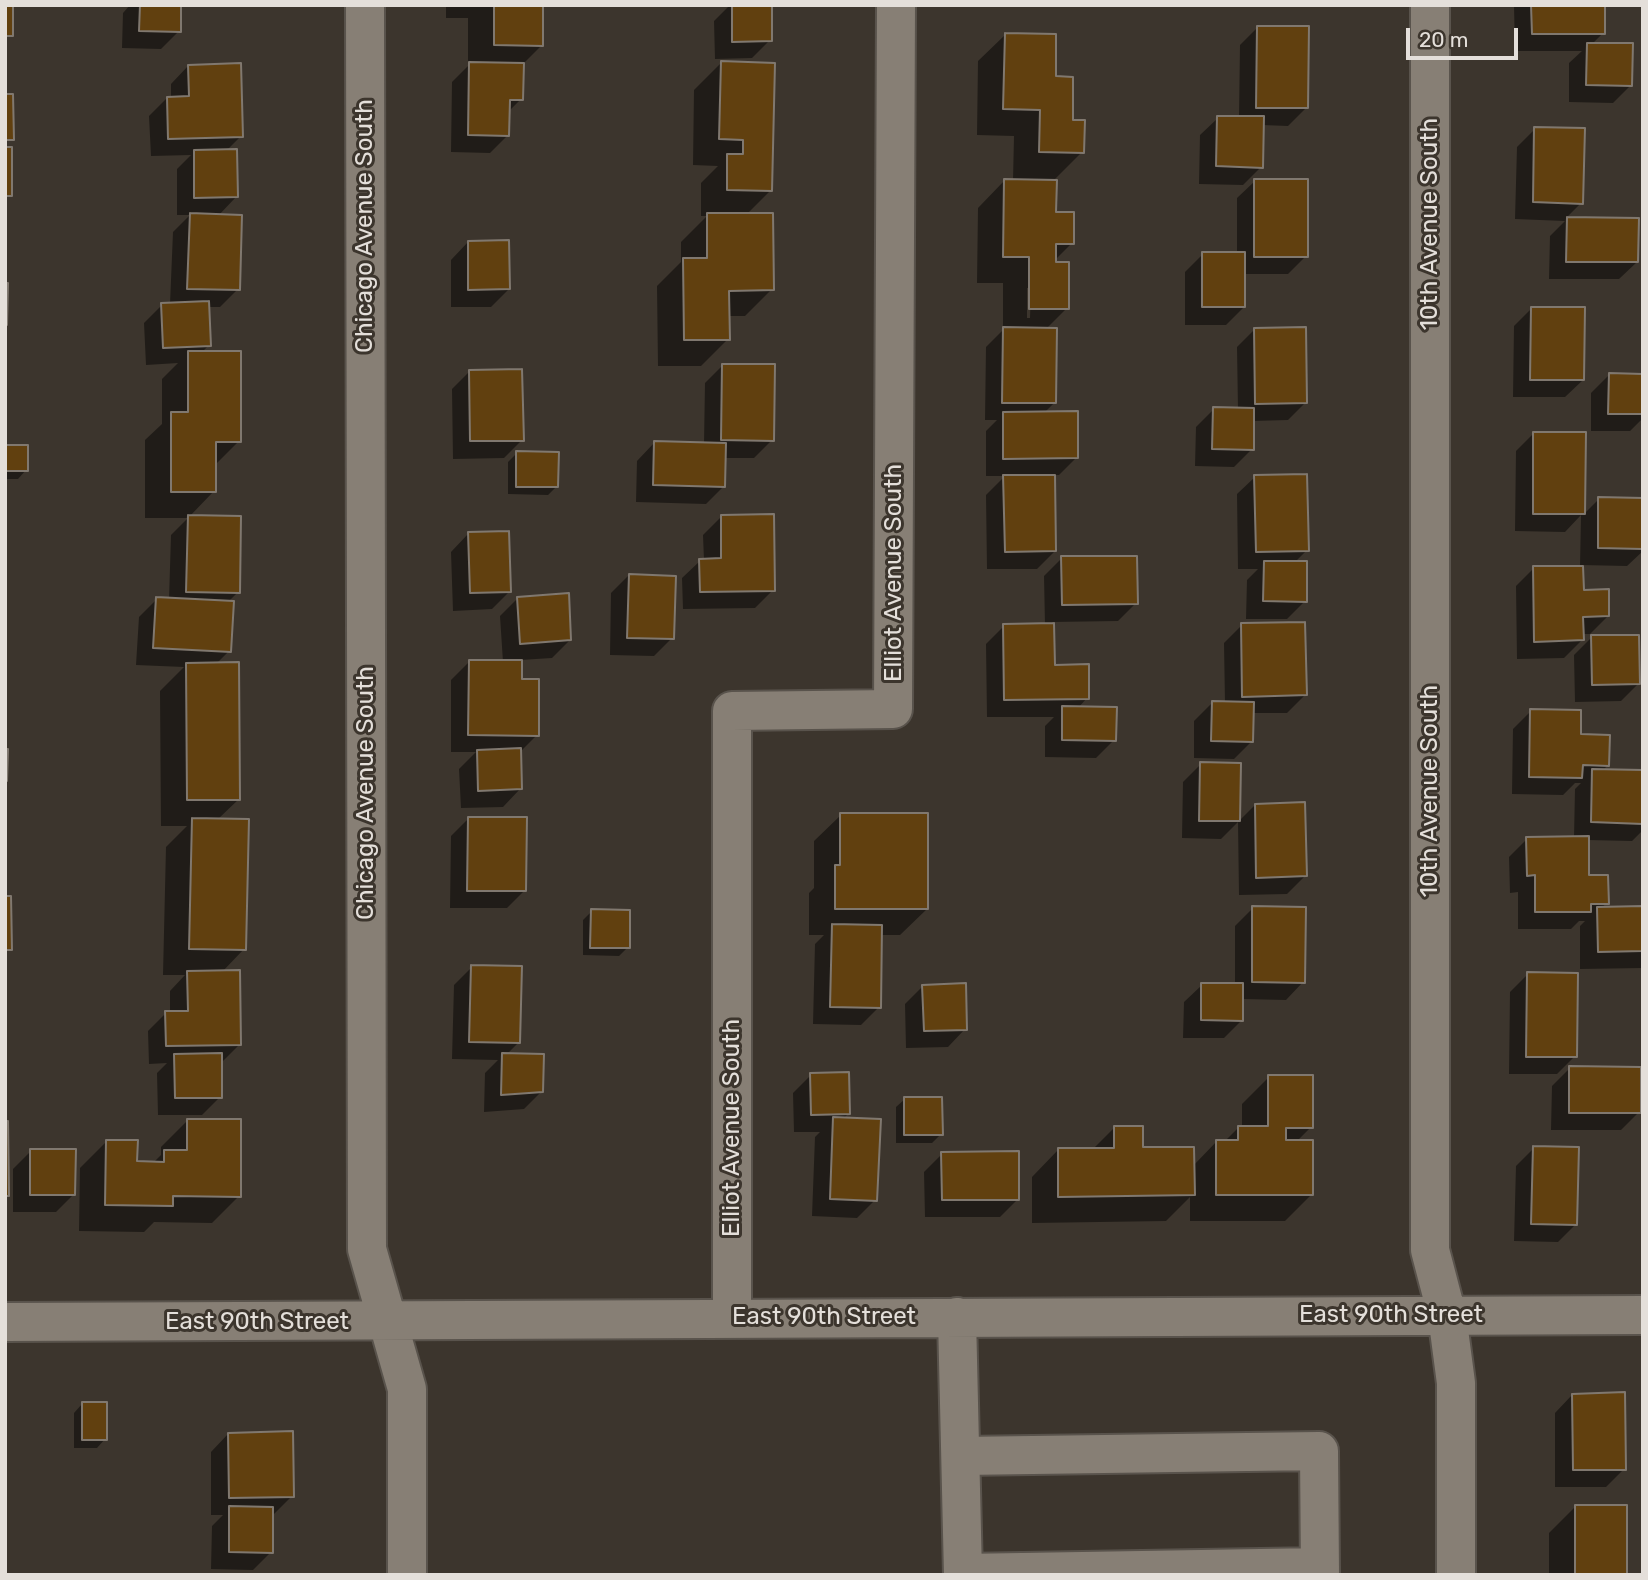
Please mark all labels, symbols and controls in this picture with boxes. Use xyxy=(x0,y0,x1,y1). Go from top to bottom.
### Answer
scale bar xyxy=(1410,14,1522,58)
text: 20 m xyxy=(1419,27,1468,52)
street label: Chicago Avenue South xyxy=(351,99,379,353)
street label: 10th Avenue South xyxy=(1416,118,1444,330)
street label: Elliot Avenue South xyxy=(880,464,908,682)
street label: Chicago Avenue South xyxy=(352,666,380,920)
street label: 10th Avenue South xyxy=(1416,685,1444,897)
street label: Elliot Avenue South xyxy=(718,1019,746,1237)
street label: East 90th Street xyxy=(1299,1301,1483,1329)
street label: East 90th Street xyxy=(732,1303,916,1331)
street label: East 90th Street xyxy=(165,1308,349,1336)

